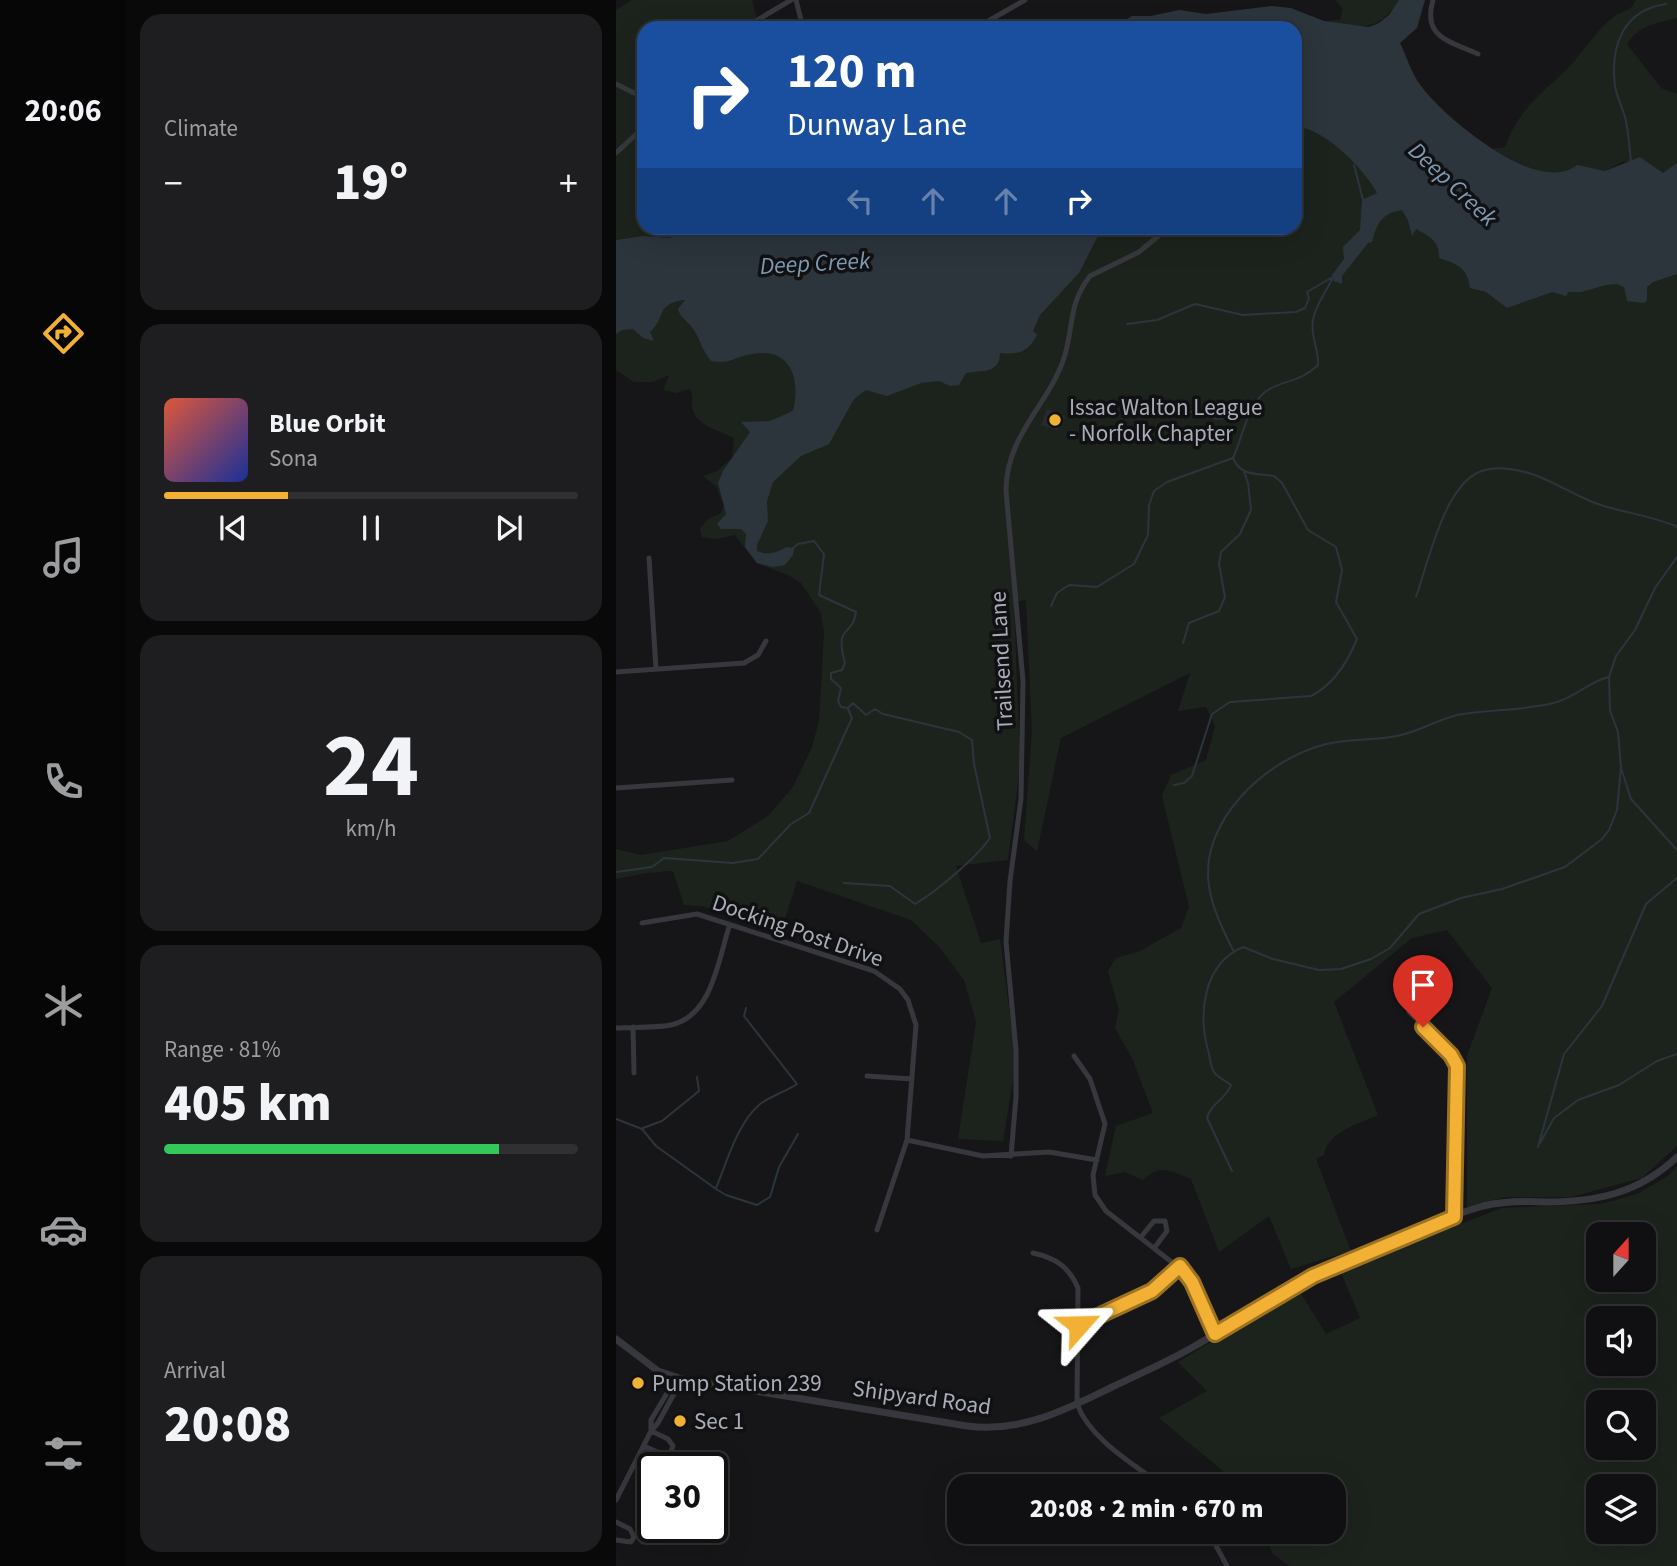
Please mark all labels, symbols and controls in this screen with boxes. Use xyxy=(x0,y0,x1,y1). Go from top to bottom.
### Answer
text: 120 m xyxy=(787,37,916,107)
icon: right xyxy=(672,49,763,140)
text: 20:06 xyxy=(24,88,102,134)
text: Dunway Lane xyxy=(787,102,967,148)
text: Climate xyxy=(164,112,238,145)
water label: Deep Creek xyxy=(1400,134,1505,235)
text: 19° xyxy=(334,146,408,220)
text: − xyxy=(164,157,183,211)
text: + xyxy=(559,157,578,211)
icon: left xyxy=(841,182,879,220)
icon: ahead xyxy=(914,182,952,220)
icon: ahead xyxy=(987,182,1025,220)
icon: right xyxy=(1060,182,1098,220)
water label: Deep Creek xyxy=(759,243,872,284)
icon: directions xyxy=(39,309,88,358)
place label: Issac Walton League - Norfolk Chapter xyxy=(1069,391,1262,450)
text: Blue Orbit xyxy=(269,405,386,442)
marker: Issac Walton League - Norfolk Chapter xyxy=(1047,412,1063,428)
text: Sona xyxy=(269,442,318,475)
icon: previous xyxy=(214,509,252,547)
icon: pause xyxy=(352,509,390,547)
icon: next xyxy=(490,509,528,547)
icon: music xyxy=(39,533,88,582)
street label: Trailsend Lane xyxy=(981,590,1022,732)
text: 24 xyxy=(323,702,419,831)
icon: phone xyxy=(39,757,88,806)
text: km/h xyxy=(345,812,397,845)
street label: Docking Post Drive xyxy=(708,886,888,975)
pin xyxy=(1393,955,1453,1027)
icon: arrive xyxy=(1404,966,1442,1004)
icon: climate xyxy=(39,981,88,1030)
text: Range · 81% xyxy=(164,1033,281,1066)
text: 405 km xyxy=(164,1067,332,1141)
icon: car xyxy=(39,1205,88,1254)
north arrow xyxy=(1586,1222,1656,1292)
map controls xyxy=(1586,1222,1656,1544)
position arrow xyxy=(1042,1288,1116,1362)
button: sound xyxy=(1586,1306,1656,1376)
text: Arrival xyxy=(164,1354,226,1387)
place label: Pump Station 239 xyxy=(652,1367,822,1400)
street label: Shipyard Road xyxy=(851,1371,993,1424)
marker: Pump Station 239 xyxy=(630,1375,646,1391)
text: 20:08 xyxy=(164,1388,291,1462)
button: search xyxy=(1586,1390,1656,1460)
place label: Sec 1 xyxy=(694,1405,744,1438)
marker: Sec 1 xyxy=(672,1413,688,1429)
icon: filters xyxy=(39,1429,88,1478)
speed limit sign: 30 xyxy=(637,1452,728,1543)
button: layers xyxy=(1586,1474,1656,1544)
text: 20:08 · 2 min · 670 m xyxy=(1030,1490,1263,1527)

